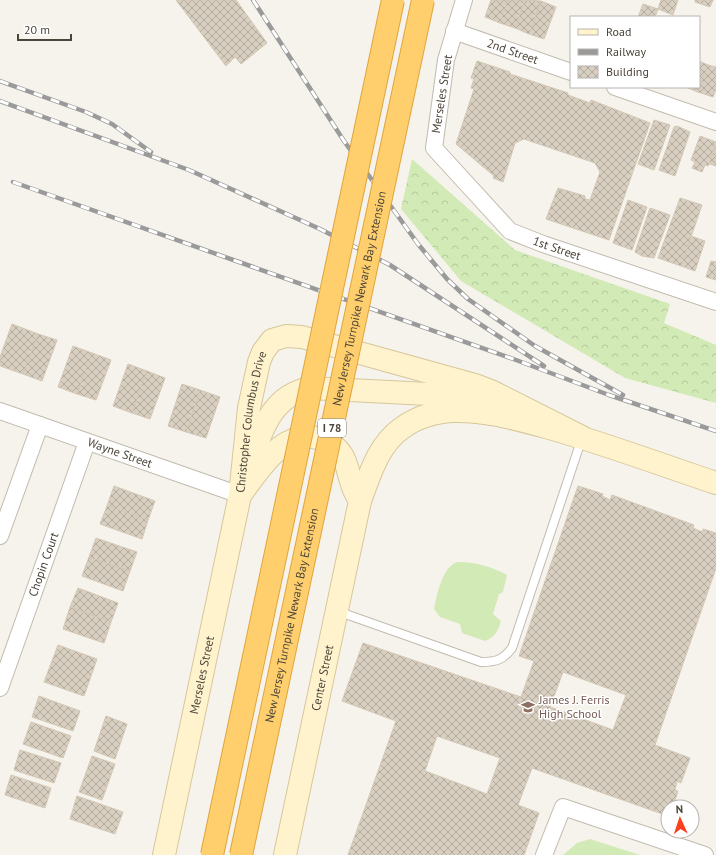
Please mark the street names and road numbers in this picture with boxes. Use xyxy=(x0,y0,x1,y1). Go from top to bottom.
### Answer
street label: 2nd Street xyxy=(485,35,540,67)
street label: Merseles Street xyxy=(428,54,455,134)
street label: New Jersey Turnpike Newark Bay Extension xyxy=(329,190,389,407)
street label: 1st Street xyxy=(531,233,583,263)
street label: Christopher Columbus Drive xyxy=(232,349,270,493)
road number: I 78 xyxy=(318,419,346,437)
street label: Wayne Street xyxy=(86,434,154,471)
street label: New Jersey Turnpike Newark Bay Extension xyxy=(261,507,322,724)
street label: Chopin Court xyxy=(25,530,61,599)
street label: Merseles Street xyxy=(186,634,217,715)
street label: Center Street xyxy=(308,643,336,712)

